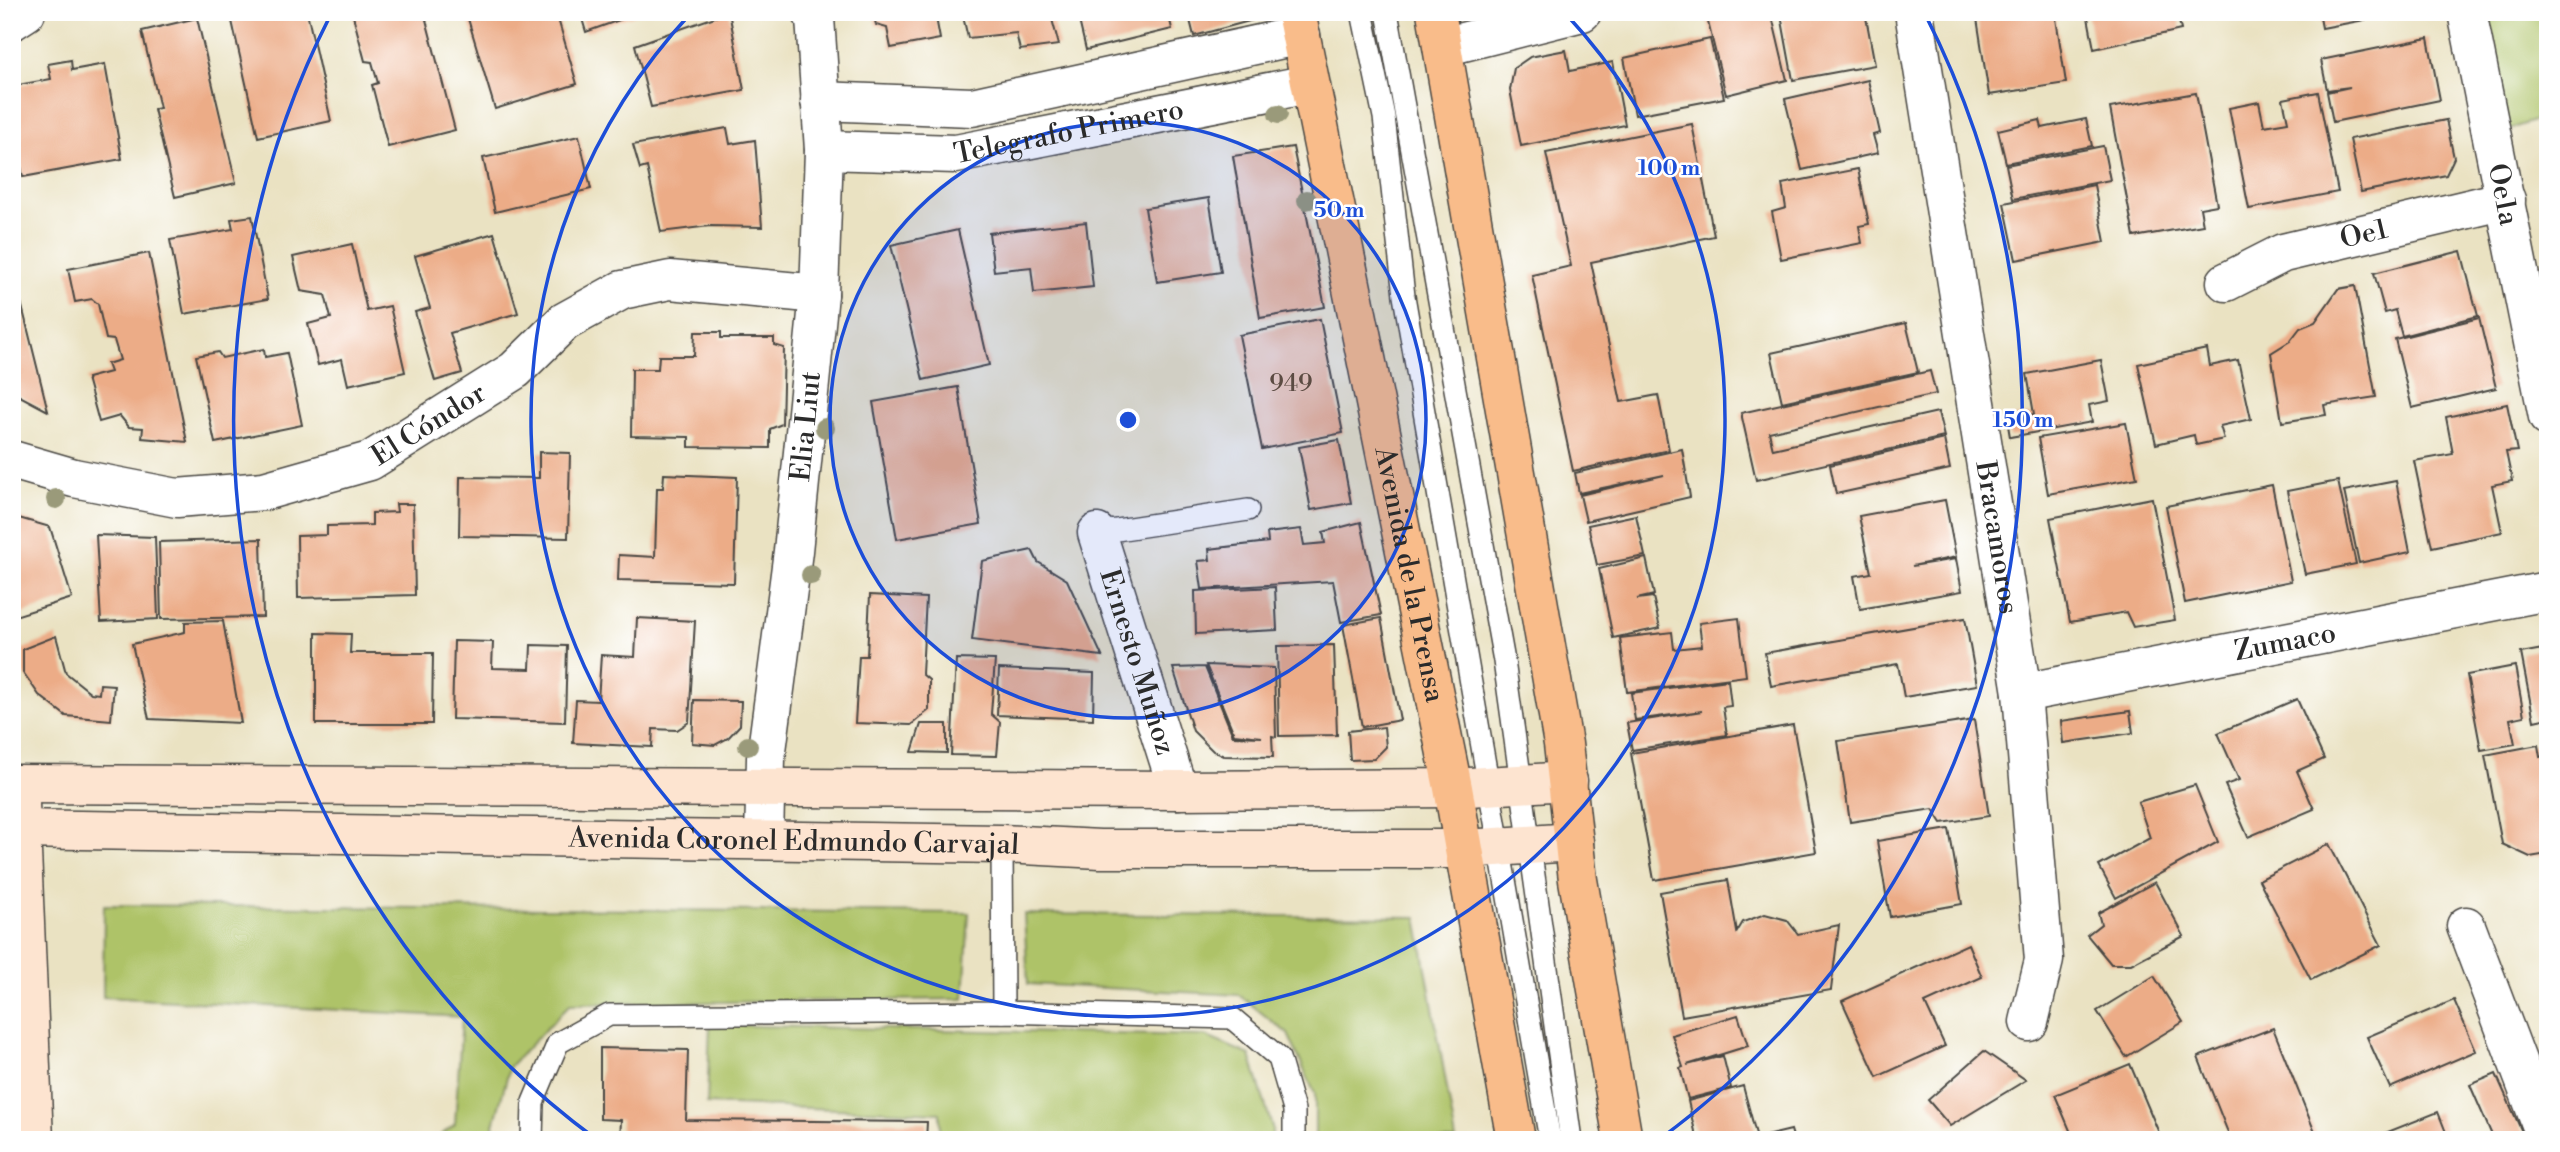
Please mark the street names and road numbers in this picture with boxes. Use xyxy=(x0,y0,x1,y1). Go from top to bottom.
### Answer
street label: Telegrafo Primero xyxy=(951,92,1187,172)
street label: Oe1a xyxy=(2480,160,2527,229)
street label: Oe1 xyxy=(2336,211,2391,256)
street label: Elia Liut xyxy=(783,370,829,483)
street label: El Cóndor xyxy=(365,375,492,473)
street label: Avenida de la Prensa xyxy=(1367,443,1453,706)
street label: Bracamoros xyxy=(1968,458,2027,616)
street label: Ernesto Muñoz xyxy=(1092,564,1183,759)
street label: Zumaco xyxy=(2231,615,2339,669)
street label: Avenida Coronel Edmundo Carvajal xyxy=(567,820,1020,862)

